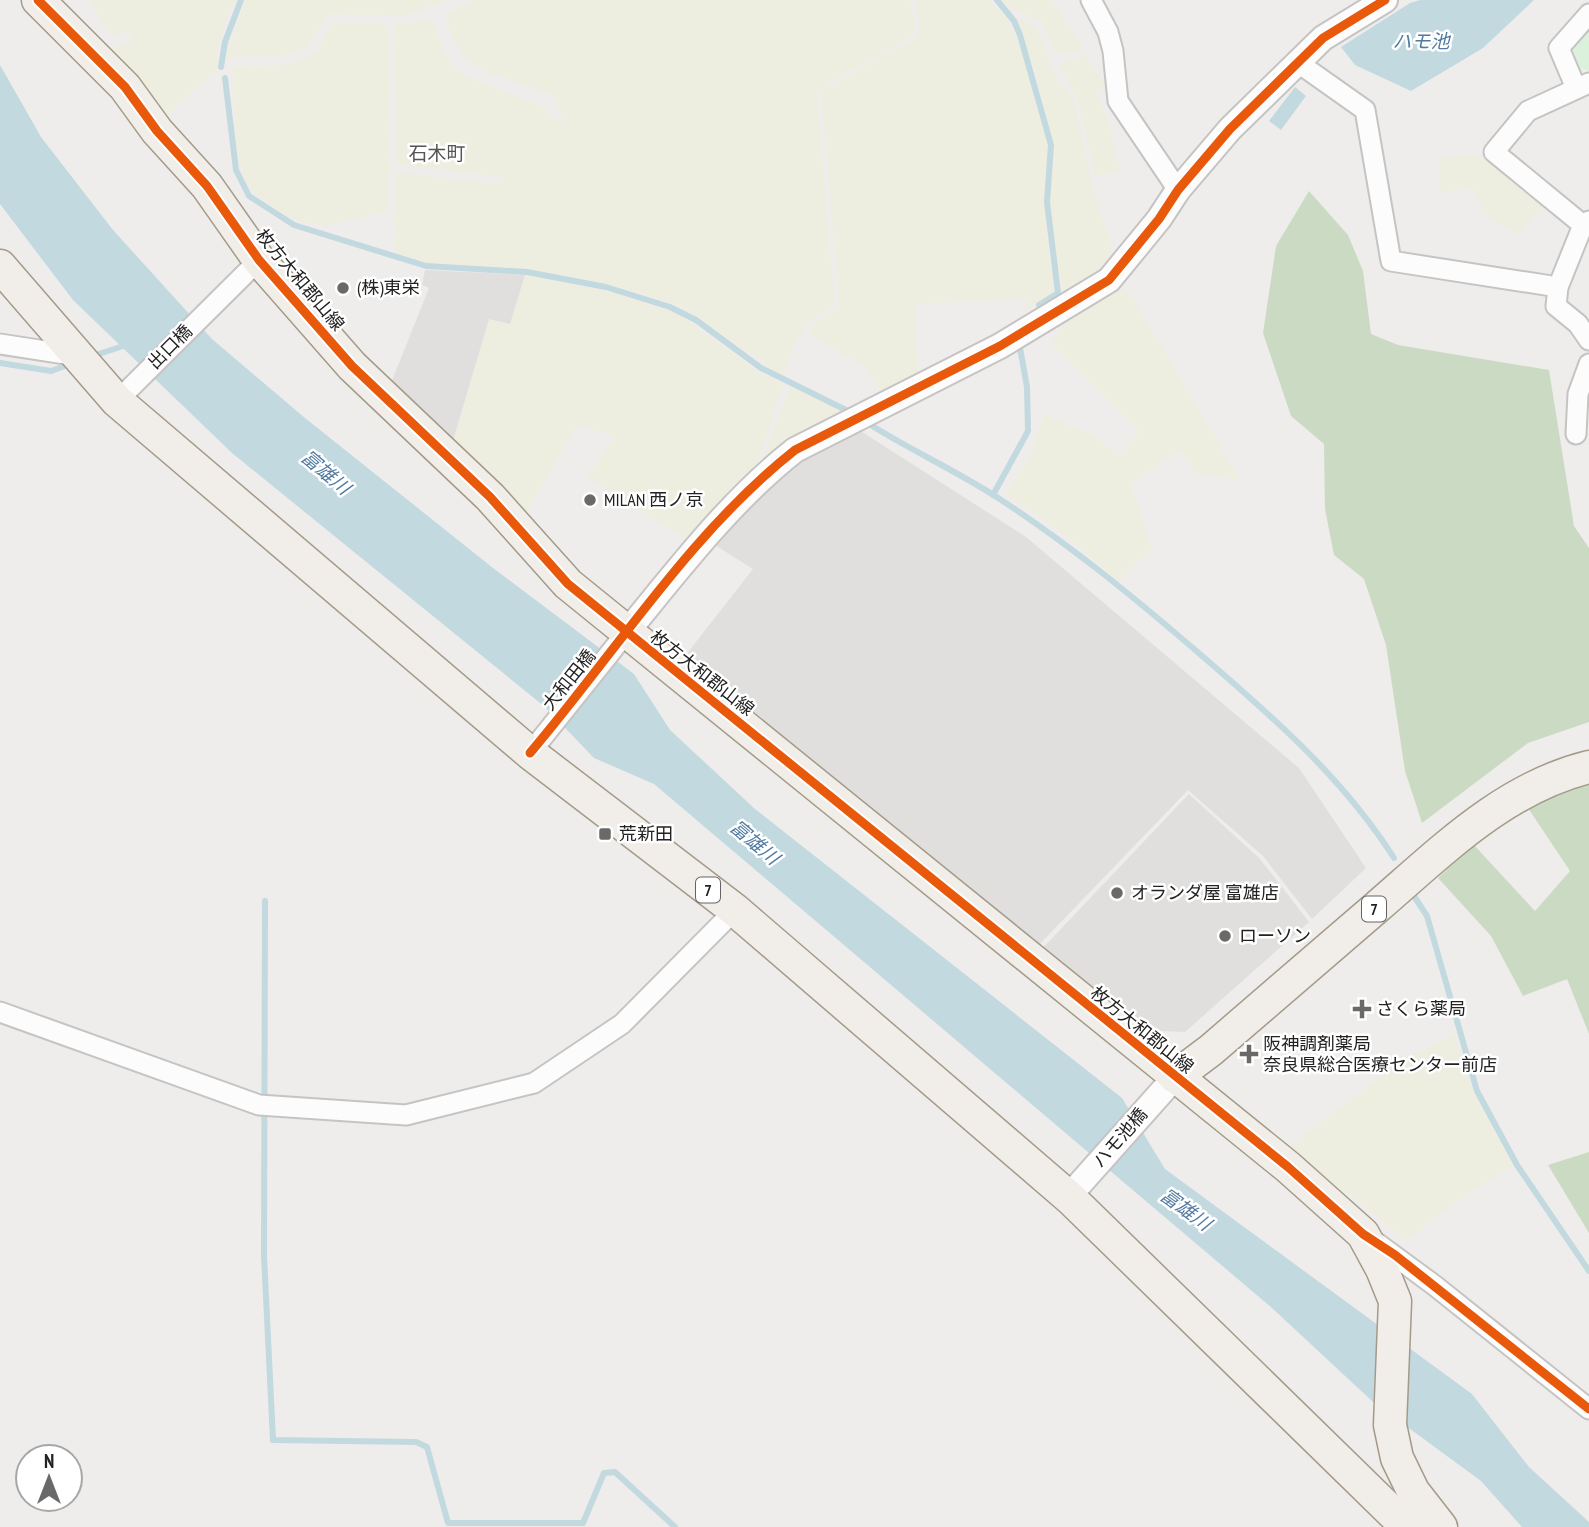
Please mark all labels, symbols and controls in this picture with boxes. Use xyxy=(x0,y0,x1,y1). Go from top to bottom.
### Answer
water label: ハモ池 xyxy=(1392,29,1451,53)
district label: 石木町 xyxy=(408,141,466,165)
street label: 枚方大和郡山線 xyxy=(251,224,350,335)
place label: (株)東栄 xyxy=(357,276,419,299)
marker: (株)東栄 xyxy=(335,280,351,296)
street label: 出口橋 xyxy=(142,319,197,374)
water label: 富雄川 xyxy=(296,444,357,501)
place label: MILAN 西ノ京 xyxy=(604,488,703,511)
marker: MILAN 西ノ京 xyxy=(582,492,598,508)
street label: 枚方大和郡山線 xyxy=(646,625,759,720)
street label: 大和田橋 xyxy=(537,644,600,715)
water label: 富雄川 xyxy=(725,814,786,871)
place label: 荒新田 xyxy=(619,822,673,845)
marker: 荒新田 xyxy=(597,826,613,842)
road number: 7 xyxy=(696,877,720,902)
place label: オランダ屋 富雄店 xyxy=(1131,881,1279,904)
marker: オランダ屋 富雄店 xyxy=(1109,885,1125,901)
road number: 7 xyxy=(1362,897,1386,922)
place label: ローソン xyxy=(1239,924,1311,947)
marker: ローソン xyxy=(1217,928,1233,944)
street label: 枚方大和郡山線 xyxy=(1086,981,1199,1078)
place label: さくら薬局 xyxy=(1376,997,1466,1020)
marker: さくら薬局 xyxy=(1354,1001,1370,1017)
place label: 阪神調剤薬局 奈良県総合医療センター前店 xyxy=(1263,1032,1497,1076)
marker: 阪神調剤薬局 奈良県総合医療センター前店 xyxy=(1241,1046,1257,1062)
street label: ハモ池橋 xyxy=(1087,1103,1152,1172)
water label: 富雄川 xyxy=(1156,1183,1218,1237)
north arrow xyxy=(14,1443,84,1513)
text: N xyxy=(44,1449,54,1473)

